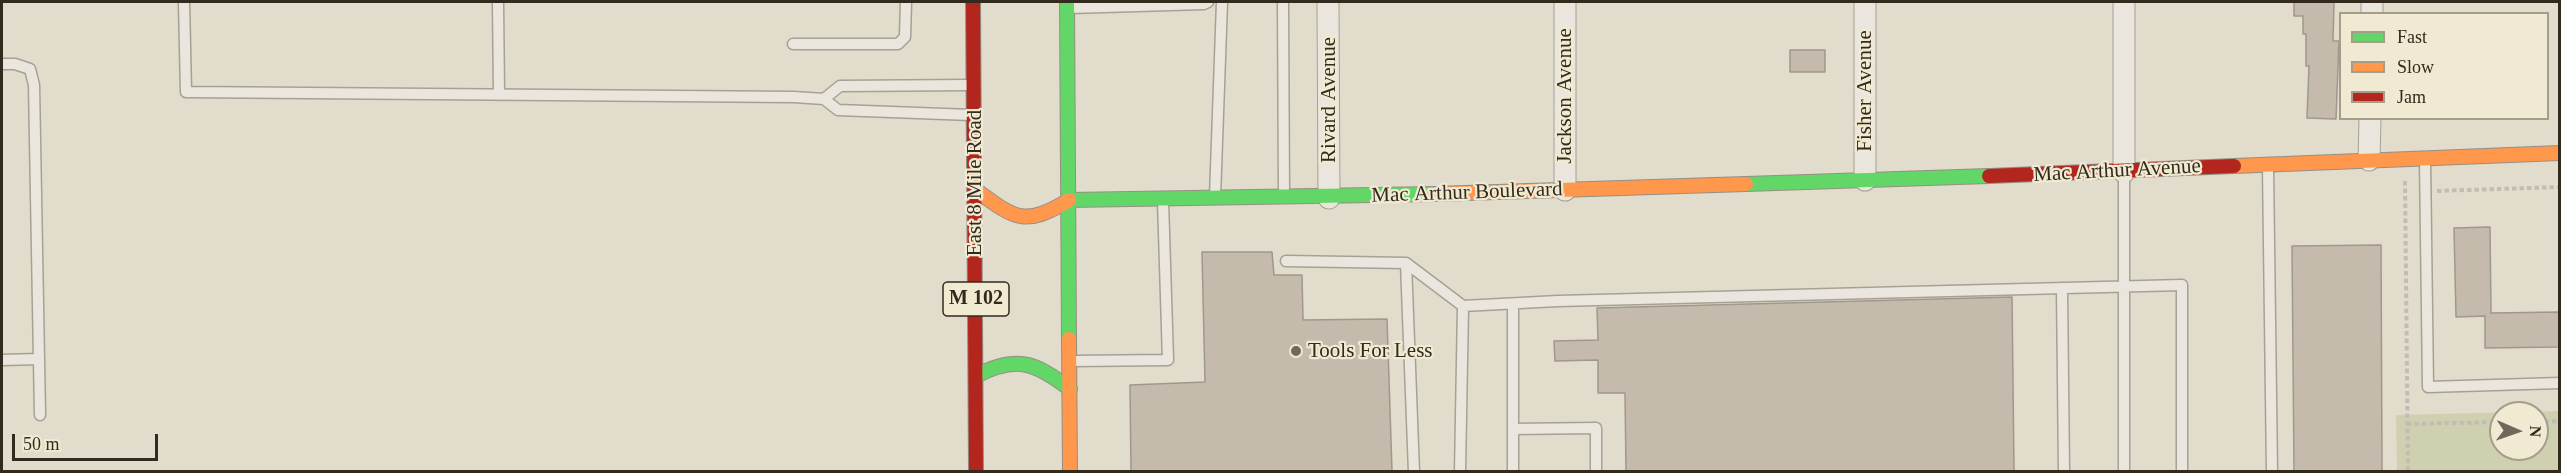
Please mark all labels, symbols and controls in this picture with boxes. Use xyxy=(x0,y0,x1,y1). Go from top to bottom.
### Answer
legend xyxy=(2339,12,2549,120)
text: Fast xyxy=(2397,27,2427,47)
street label: Jackson Avenue xyxy=(1552,28,1578,164)
street label: Fisher Avenue xyxy=(1852,30,1878,152)
street label: Rivard Avenue xyxy=(1316,37,1342,163)
text: Slow xyxy=(2397,57,2434,77)
text: Jam xyxy=(2397,87,2426,107)
street label: East 8 Mile Road xyxy=(962,110,988,256)
street label: Mac Arthur Avenue xyxy=(2033,154,2201,188)
street label: Mac Arthur Boulevard xyxy=(1371,177,1563,209)
road number: M 102 xyxy=(943,282,1009,316)
place label: Tools For Less xyxy=(1308,338,1433,364)
marker: Tools For Less xyxy=(1289,344,1303,358)
north arrow xyxy=(2489,401,2549,461)
scale bar xyxy=(15,422,160,460)
text: N xyxy=(2527,426,2544,438)
text: 50 m xyxy=(23,434,60,454)

